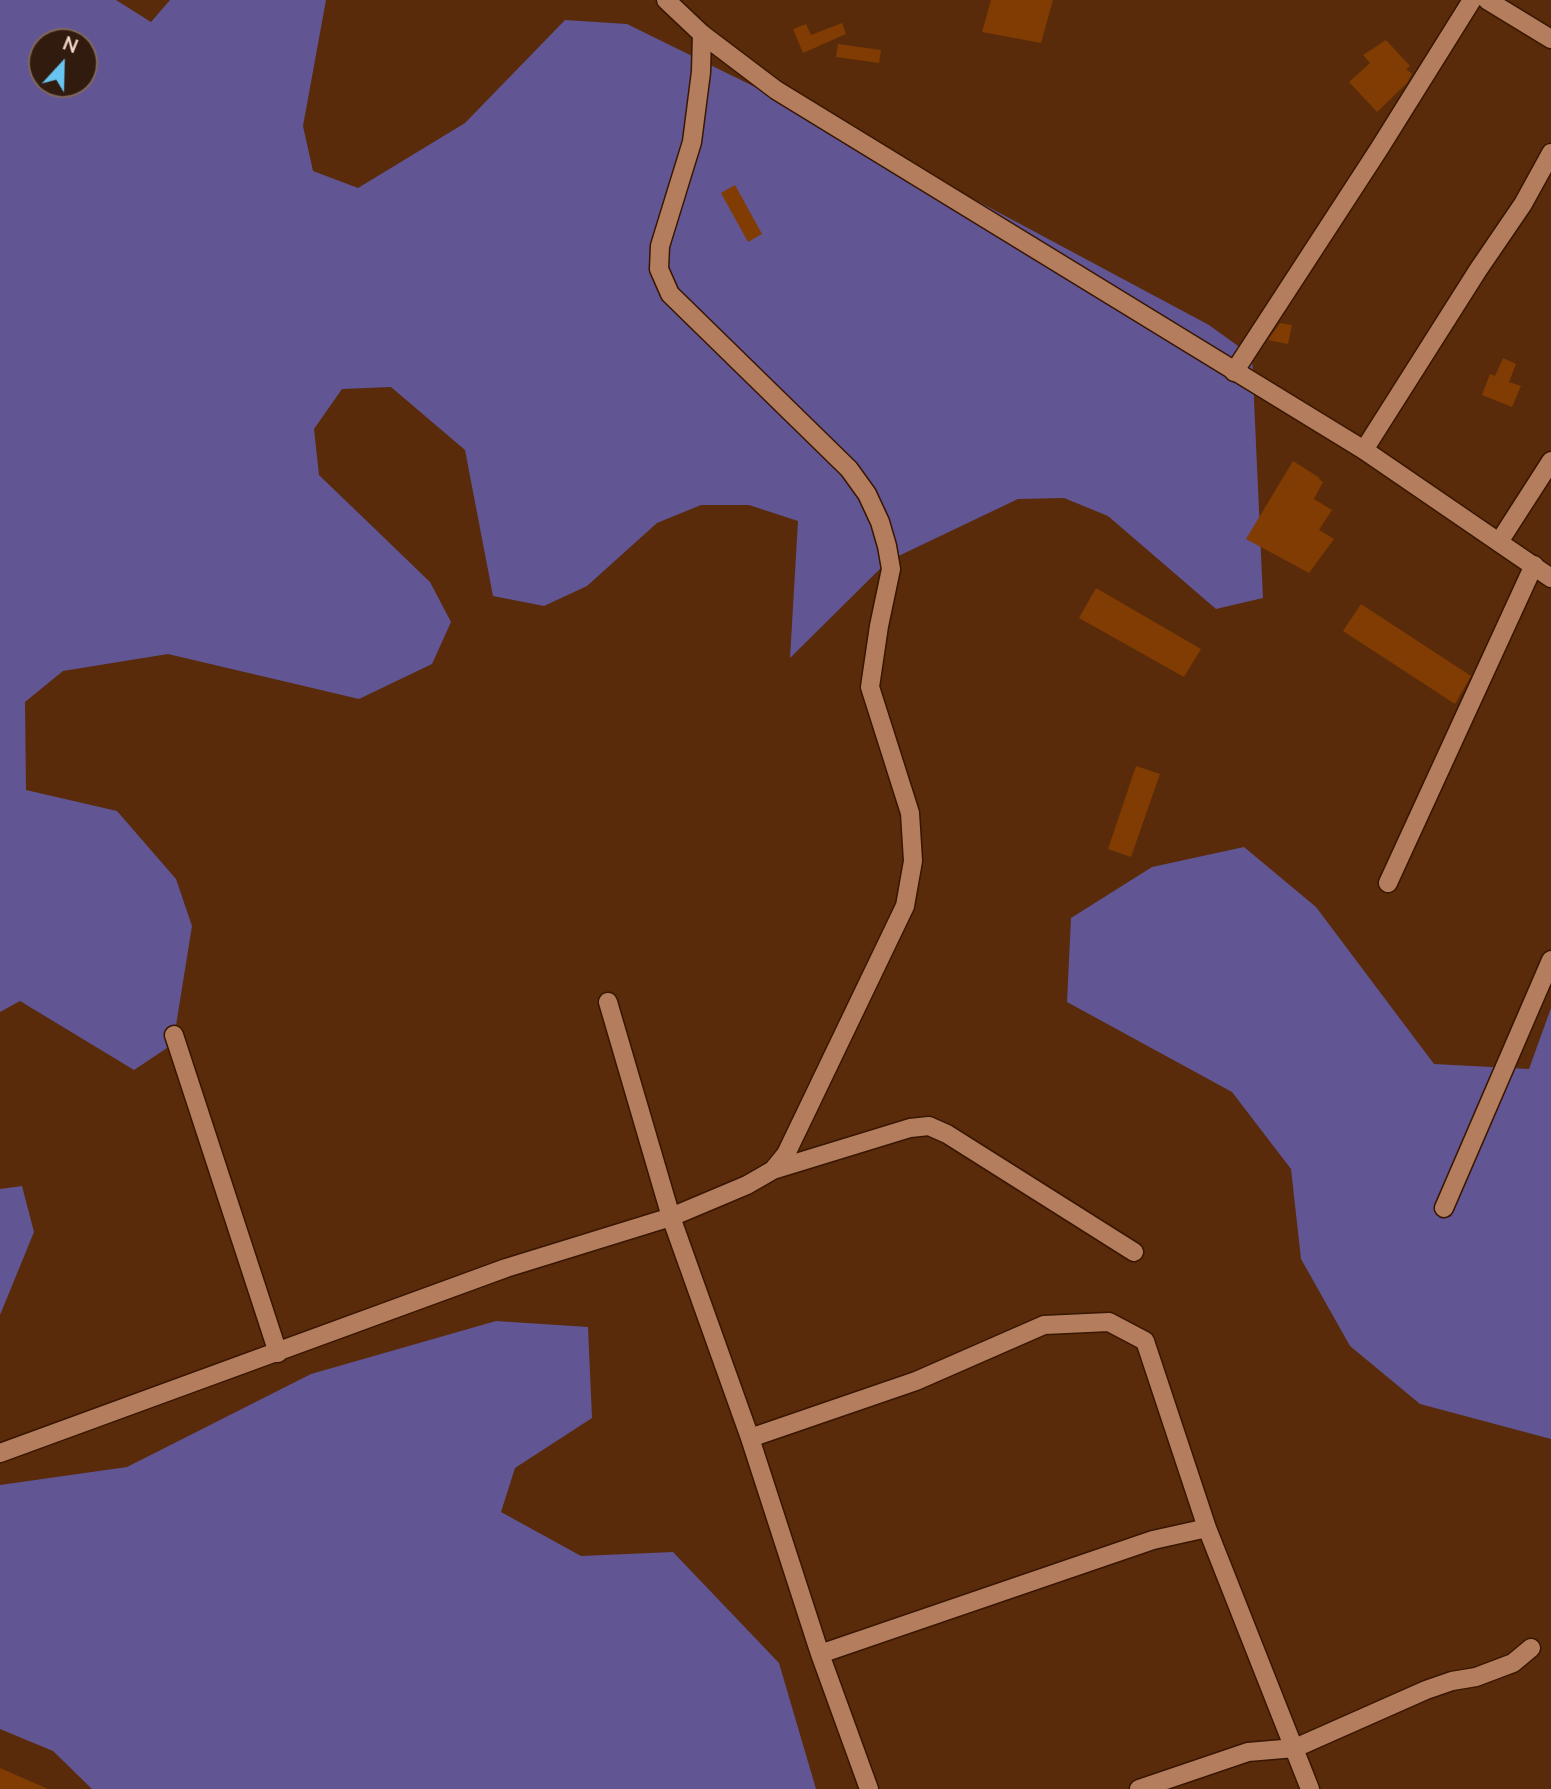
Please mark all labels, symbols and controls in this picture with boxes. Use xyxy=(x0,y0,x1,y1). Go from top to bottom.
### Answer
north arrow xyxy=(28,28,98,98)
text: N xyxy=(59,31,82,60)

